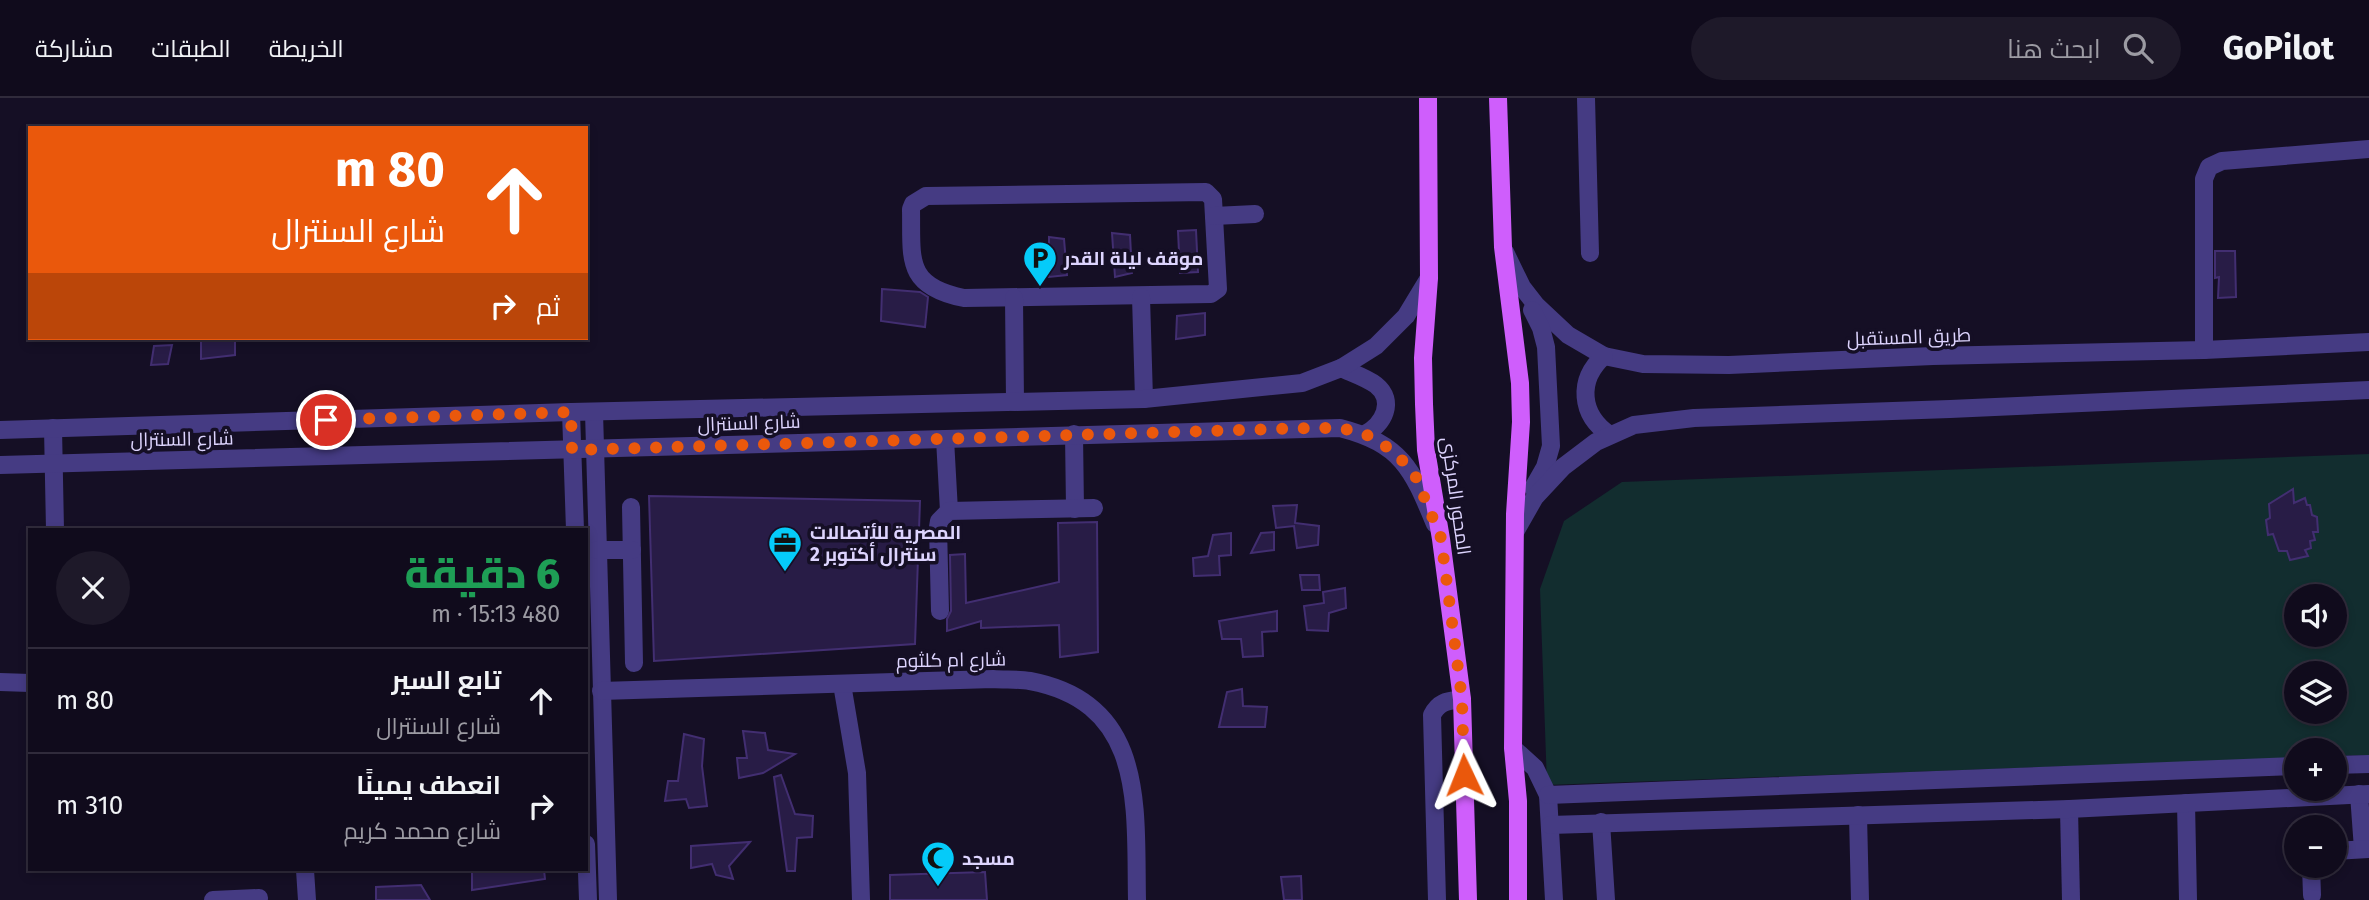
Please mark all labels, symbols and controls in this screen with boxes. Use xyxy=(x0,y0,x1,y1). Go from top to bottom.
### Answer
search box xyxy=(1691,17,2181,80)
text: GoPilot xyxy=(2223,28,2334,68)
icon: search xyxy=(2119,29,2157,67)
text: ابحث هنا xyxy=(2007,34,2101,65)
text: مشاركة xyxy=(35,35,113,63)
text: الطبقات xyxy=(151,35,231,63)
text: الخريطة xyxy=(269,35,344,63)
text: 80 m xyxy=(335,140,445,199)
icon: ahead xyxy=(469,154,560,245)
text: شارع السنترال xyxy=(271,212,445,250)
parking icon: موقف ليلة القدر xyxy=(1021,239,1059,288)
place label: موقف ليلة القدر xyxy=(1063,247,1203,270)
icon: right xyxy=(484,287,522,325)
text: ثم xyxy=(536,292,560,323)
street label: طريق المستقبل xyxy=(1846,323,1972,352)
pin xyxy=(296,390,356,450)
icon: arrive xyxy=(307,401,345,439)
street label: شارع السنترال xyxy=(697,410,801,438)
street label: شارع السنترال xyxy=(130,427,234,453)
street label: المحور المركزى xyxy=(1436,435,1476,557)
place label: المصرية للأتصالات سنترال أكتوبر 2 xyxy=(810,521,961,567)
office icon: المصرية للأتصالات سنترال أكتوبر 2 xyxy=(766,524,804,573)
text: 6 دقيقة xyxy=(404,549,560,599)
button: close xyxy=(56,551,130,625)
map controls xyxy=(2284,584,2347,878)
button: sound xyxy=(2284,584,2347,647)
text: 480 m · 15:13 xyxy=(431,600,560,628)
street label: شارع ام كلثوم xyxy=(896,648,1006,674)
button: layers xyxy=(2284,661,2347,724)
text: تابع السير xyxy=(391,665,501,696)
icon: ahead xyxy=(522,682,560,720)
text: 80 m xyxy=(56,685,114,716)
text: شارع السنترال xyxy=(376,712,501,740)
position arrow xyxy=(1427,738,1501,812)
button: + xyxy=(2284,738,2347,801)
text: انعطف يمينًا xyxy=(356,770,501,801)
icon: right xyxy=(522,787,560,825)
text: 310 m xyxy=(56,790,123,821)
button: − xyxy=(2284,815,2347,878)
text: شارع محمد كريم xyxy=(343,817,501,845)
mosque icon: مسجد xyxy=(919,839,957,888)
place label: مسجد xyxy=(962,847,1015,870)

